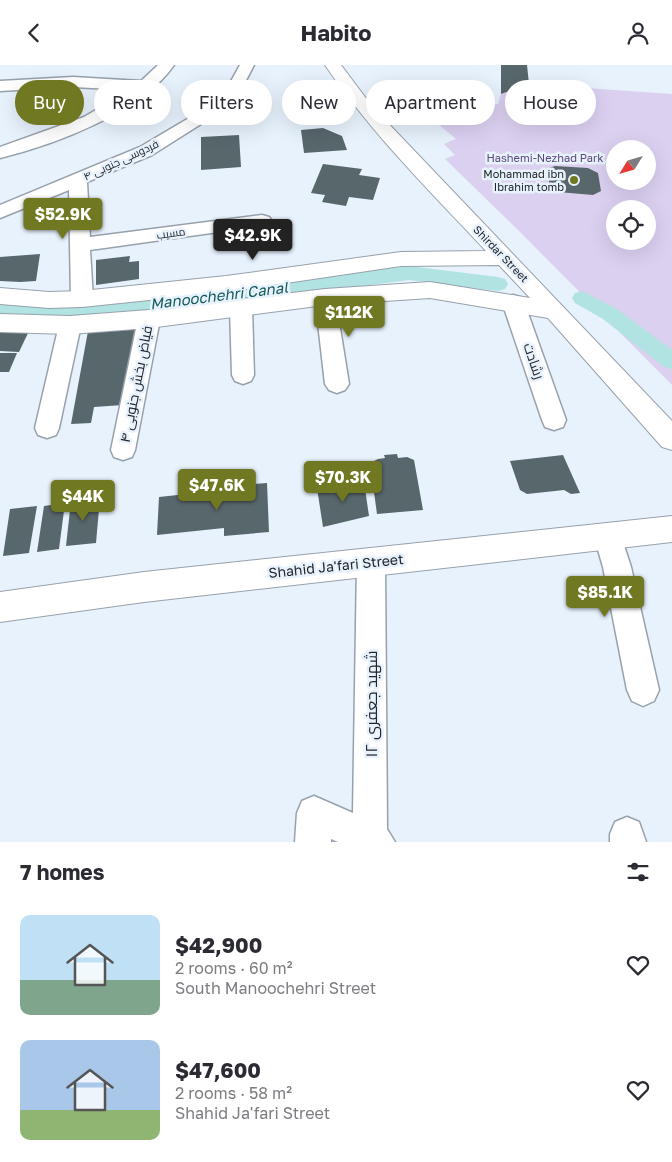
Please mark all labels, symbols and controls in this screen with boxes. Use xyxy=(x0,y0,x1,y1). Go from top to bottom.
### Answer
icon: back xyxy=(20,19,48,47)
text: Habito xyxy=(300,19,372,46)
icon: person xyxy=(624,19,652,47)
chip: Buy xyxy=(15,80,84,125)
chip: Rent xyxy=(94,80,171,125)
chip: Filters xyxy=(181,80,272,125)
chip: New xyxy=(282,80,356,125)
chip: Apartment xyxy=(366,80,495,125)
chip: House xyxy=(505,80,596,125)
street label: فردوسی جنوبی ۴ xyxy=(81,136,161,184)
north arrow xyxy=(606,140,656,190)
map controls xyxy=(606,140,656,250)
park label: Hashemi-Nezhad Park xyxy=(486,151,604,164)
place label: Mohammad ibn Ibrahim tomb xyxy=(483,167,564,193)
marker: Mohammad ibn Ibrahim tomb xyxy=(568,174,580,186)
pin: $52.9K xyxy=(22,197,104,240)
button: locate xyxy=(606,200,656,250)
text: $52.9K xyxy=(34,204,92,224)
pin: $42.9K xyxy=(212,219,294,261)
street label: Shirdar Street xyxy=(471,223,532,285)
street label: مسیب xyxy=(156,224,186,241)
text: $42.9K xyxy=(224,225,282,245)
water label: Manoochehri Canal xyxy=(149,277,290,312)
pin: $112K xyxy=(314,295,384,338)
text: $112K xyxy=(325,302,373,322)
street label: فیاض بخش جنوبی ۴ xyxy=(116,324,155,444)
street label: رشادت xyxy=(520,340,549,381)
pin: $70.3K xyxy=(302,461,384,503)
text: $70.3K xyxy=(315,467,371,487)
pin: $47.6K xyxy=(176,469,258,511)
text: $47.6K xyxy=(189,475,245,495)
pin: $44K xyxy=(53,479,113,522)
text: $44K xyxy=(62,486,104,506)
street label: Shahid Ja'fari Street xyxy=(268,550,404,581)
pin: $85.1K xyxy=(564,575,646,618)
text: $85.1K xyxy=(577,582,633,602)
street label: شهید جعفری ۱۲ xyxy=(361,651,382,757)
icon: filters xyxy=(624,858,652,886)
text: 7 homes xyxy=(20,859,105,885)
text: $42,900 xyxy=(175,932,262,958)
icon: home xyxy=(60,935,120,995)
icon: heart xyxy=(624,951,652,979)
text: 2 rooms · 60 m² xyxy=(175,958,293,978)
text: South Manoochehri Street xyxy=(175,978,376,998)
text: $47,600 xyxy=(175,1057,261,1083)
icon: home xyxy=(60,1060,120,1120)
icon: heart xyxy=(624,1076,652,1104)
text: 2 rooms · 58 m² xyxy=(175,1083,292,1103)
text: Shahid Ja'fari Street xyxy=(175,1103,330,1123)

